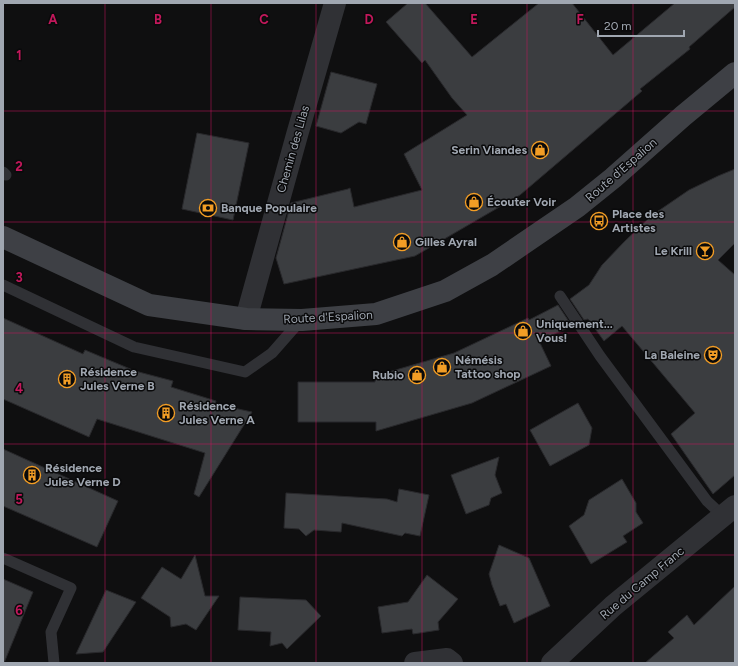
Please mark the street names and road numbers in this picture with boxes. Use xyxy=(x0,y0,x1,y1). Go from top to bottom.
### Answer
street label: Chemin des Lilas xyxy=(274,103,312,194)
street label: Route d'Espalion xyxy=(583,135,660,205)
street label: Route d'Espalion xyxy=(283,308,373,326)
street label: Rue du Camp Franc xyxy=(597,543,687,622)

